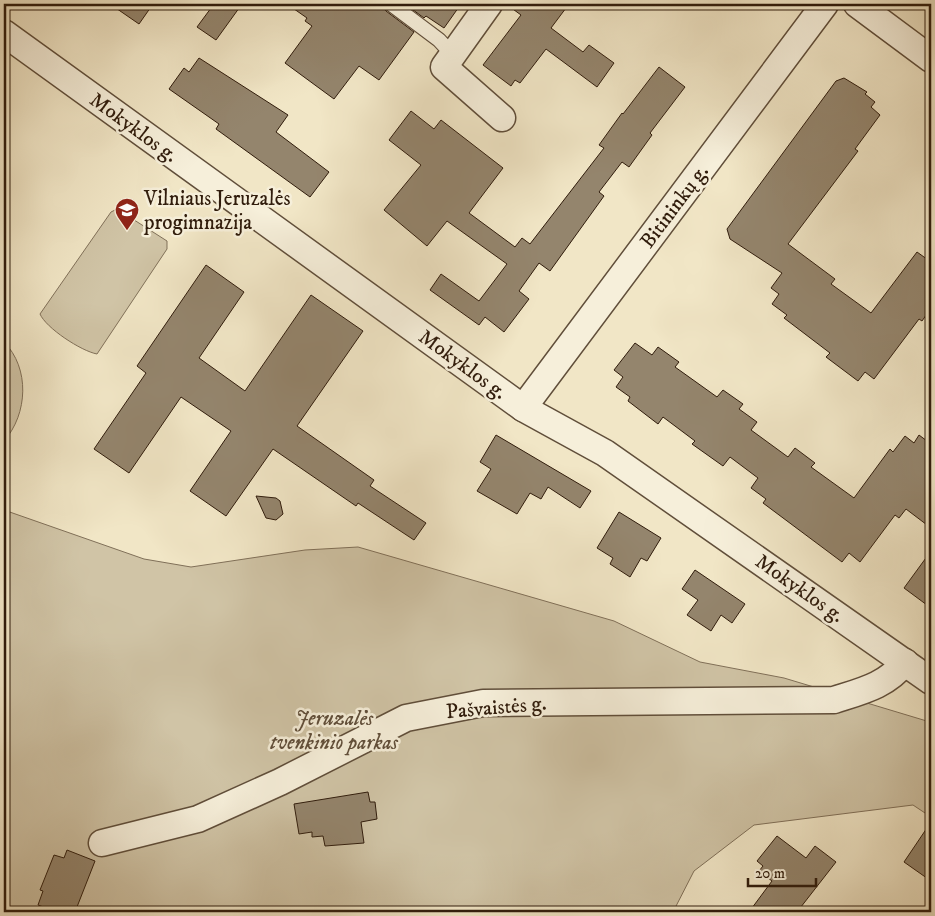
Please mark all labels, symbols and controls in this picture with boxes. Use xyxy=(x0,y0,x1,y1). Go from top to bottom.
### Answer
street label: Mokyklos g. xyxy=(84,87,183,169)
street label: Bitininkų g. xyxy=(635,160,715,254)
place label: Vilniaus Jeruzalės progimnazija xyxy=(143,186,290,236)
school or university icon: Vilniaus Jeruzalės progimnazija xyxy=(114,197,140,231)
street label: Mokyklos g. xyxy=(413,324,512,406)
street label: Mokyklos g. xyxy=(750,549,849,629)
street label: Pašvaistės g. xyxy=(445,691,547,725)
park label: Jeruzalės tvenkinio parkas xyxy=(270,706,399,756)
scale bar xyxy=(748,856,815,888)
text: 20 m xyxy=(755,864,785,883)

